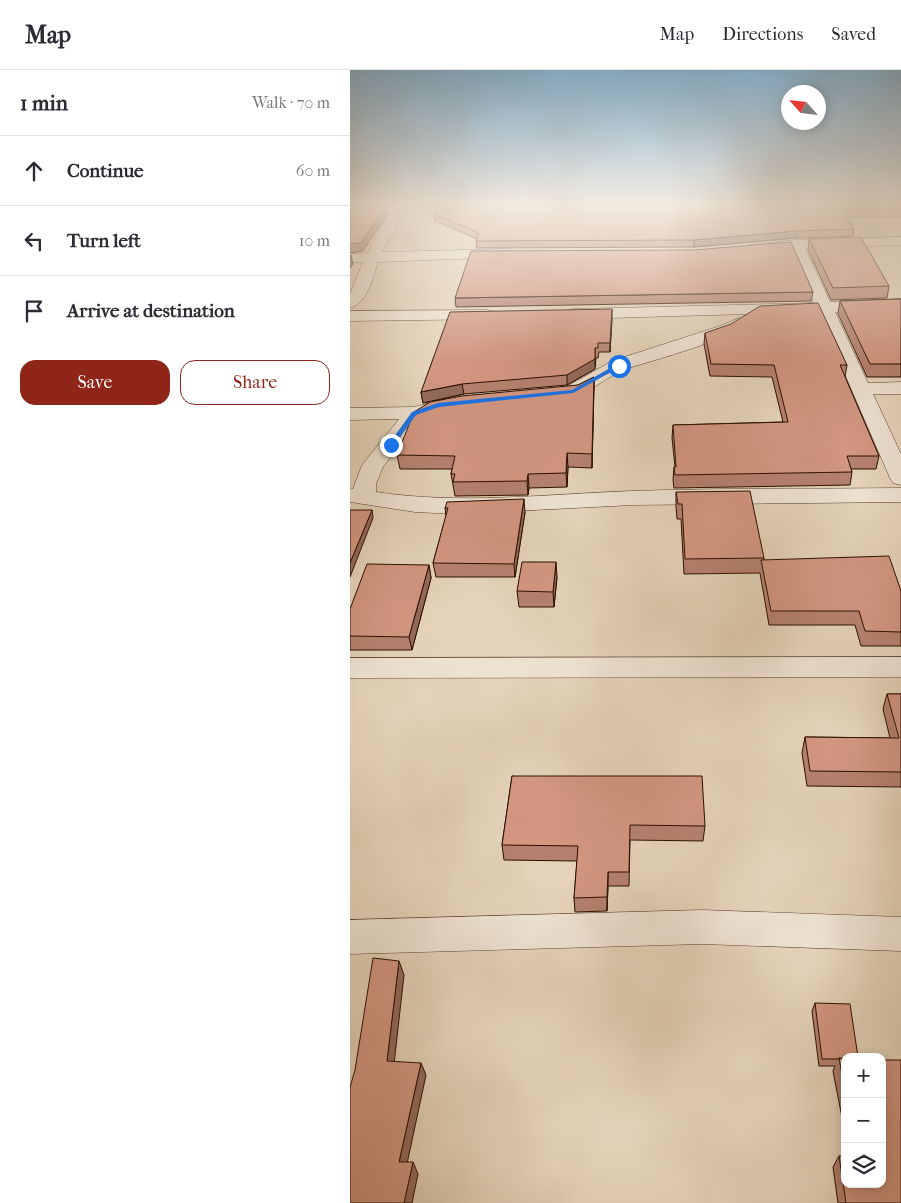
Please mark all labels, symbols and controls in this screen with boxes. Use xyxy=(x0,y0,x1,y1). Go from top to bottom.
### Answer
text: Map xyxy=(25,21,71,49)
text: Map xyxy=(660,24,694,45)
text: Directions xyxy=(722,24,803,45)
text: Saved xyxy=(831,24,876,45)
north arrow xyxy=(781,85,826,130)
text: 1 min xyxy=(20,91,68,115)
text: Walk · 70 m xyxy=(252,93,330,112)
icon: ahead xyxy=(20,157,48,185)
text: Continue xyxy=(67,160,143,182)
text: 60 m xyxy=(296,161,330,180)
icon: left xyxy=(20,227,48,255)
text: Turn left xyxy=(67,230,141,252)
text: 10 m xyxy=(299,231,330,250)
icon: arrive xyxy=(20,297,48,325)
text: Arrive at destination xyxy=(67,300,235,322)
route start xyxy=(608,355,631,378)
button: Save xyxy=(20,360,170,405)
button: Share xyxy=(180,360,330,405)
route end xyxy=(380,434,403,457)
map controls xyxy=(841,1053,886,1188)
button: + xyxy=(841,1053,886,1098)
button: − xyxy=(841,1098,886,1143)
button: layers xyxy=(841,1143,886,1188)

